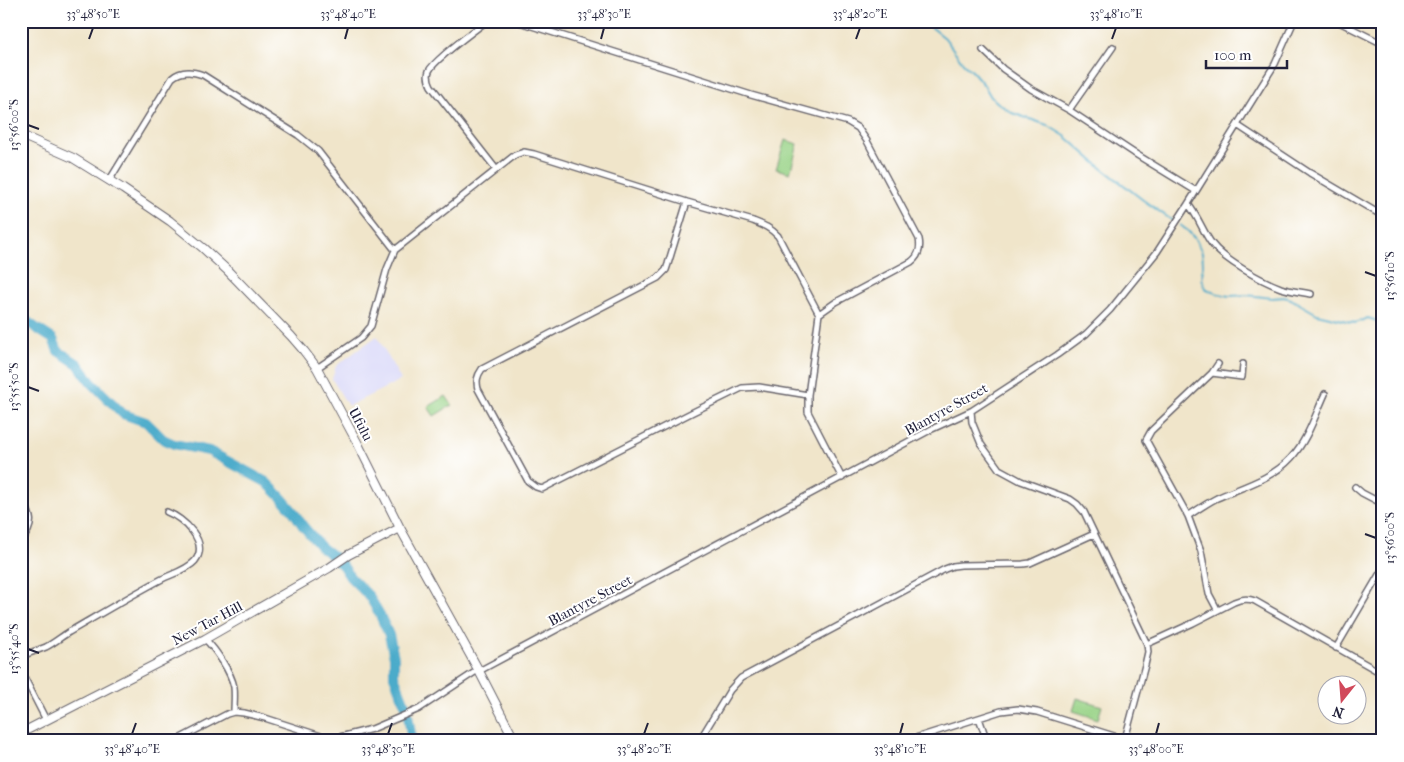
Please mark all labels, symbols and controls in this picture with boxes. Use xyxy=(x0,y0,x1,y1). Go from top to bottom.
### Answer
text: 33°48'50"E xyxy=(66,7,120,21)
text: 33°48'40"E xyxy=(320,7,376,21)
text: 33°48'30"E xyxy=(577,7,631,21)
text: 33°48'20"E xyxy=(833,7,887,21)
text: 33°48'10"E xyxy=(1090,7,1142,21)
scale bar xyxy=(1206,38,1288,70)
text: 100 m xyxy=(1214,46,1252,64)
text: 13°56'00"S xyxy=(7,99,21,151)
text: 13°56'10"S xyxy=(1383,251,1397,301)
text: 13°55'50"S xyxy=(7,362,21,412)
street label: Blantyre Street xyxy=(902,380,991,439)
street label: Ufulu xyxy=(345,405,376,444)
text: 13°56'00"S xyxy=(1383,512,1397,564)
street label: Blantyre Street xyxy=(545,571,635,630)
street label: New Tar Hill xyxy=(169,598,245,649)
text: 13°55'40"S xyxy=(7,623,21,675)
north arrow xyxy=(1316,674,1366,724)
text: N xyxy=(1330,702,1346,722)
text: 33°48'40"E xyxy=(104,742,160,756)
text: 33°48'30"E xyxy=(361,742,415,756)
text: 33°48'20"E xyxy=(617,742,671,756)
text: 33°48'10"E xyxy=(874,742,926,756)
text: 33°48'00"E xyxy=(1128,742,1184,756)

